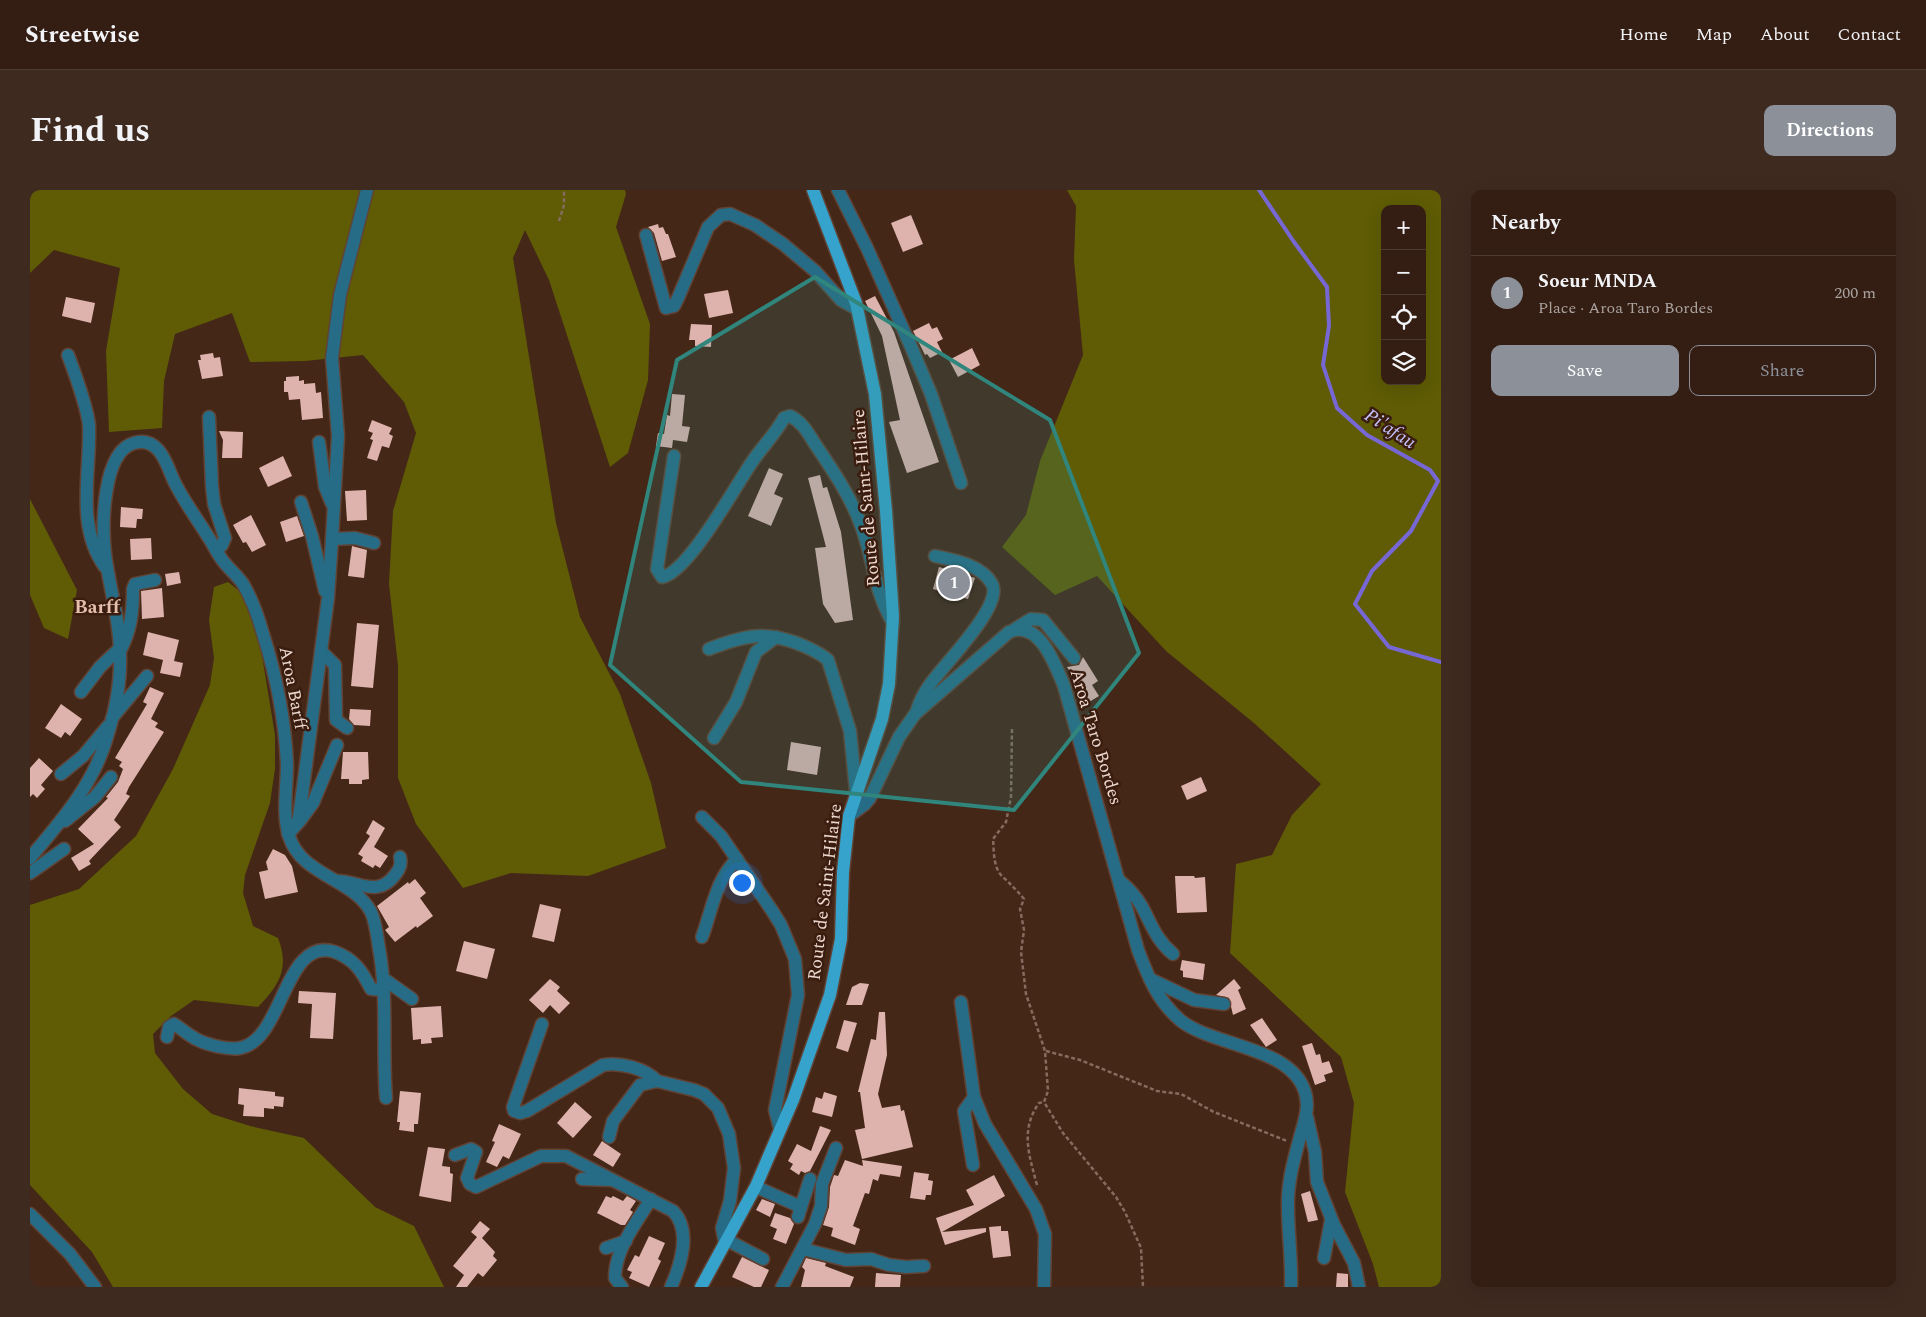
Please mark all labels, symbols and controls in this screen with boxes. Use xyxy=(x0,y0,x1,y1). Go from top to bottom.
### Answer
text: Streetwise xyxy=(25,17,140,53)
text: Home xyxy=(1619,21,1668,48)
text: Map xyxy=(1696,21,1732,48)
text: About xyxy=(1760,21,1810,48)
text: Contact xyxy=(1838,21,1901,48)
text: Find us xyxy=(30,104,150,157)
button: Directions xyxy=(1764,105,1896,156)
map controls xyxy=(1381,205,1426,385)
button: + xyxy=(1381,205,1426,250)
text: Nearby xyxy=(1491,207,1561,239)
button: − xyxy=(1381,250,1426,295)
text: Soeur MNDA xyxy=(1538,267,1657,296)
text: 1 xyxy=(1503,281,1511,305)
text: 200 m xyxy=(1834,281,1876,305)
button: locate xyxy=(1381,295,1426,340)
text: Place · Aroa Taro Bordes xyxy=(1538,296,1713,320)
button: layers xyxy=(1381,340,1426,385)
button: Save xyxy=(1491,345,1679,396)
button: Share xyxy=(1689,345,1876,396)
water label: Pi'afau xyxy=(1358,401,1422,457)
street label: Route de Saint-Hilaire xyxy=(845,408,887,588)
pin: 1 xyxy=(938,564,970,602)
district label: Barff xyxy=(74,593,121,622)
street label: Aroa Barff xyxy=(272,644,315,733)
street label: Aroa Taro Bordes xyxy=(1063,666,1129,808)
street label: Route de Saint-Hilaire xyxy=(801,802,849,982)
your location xyxy=(729,870,755,896)

